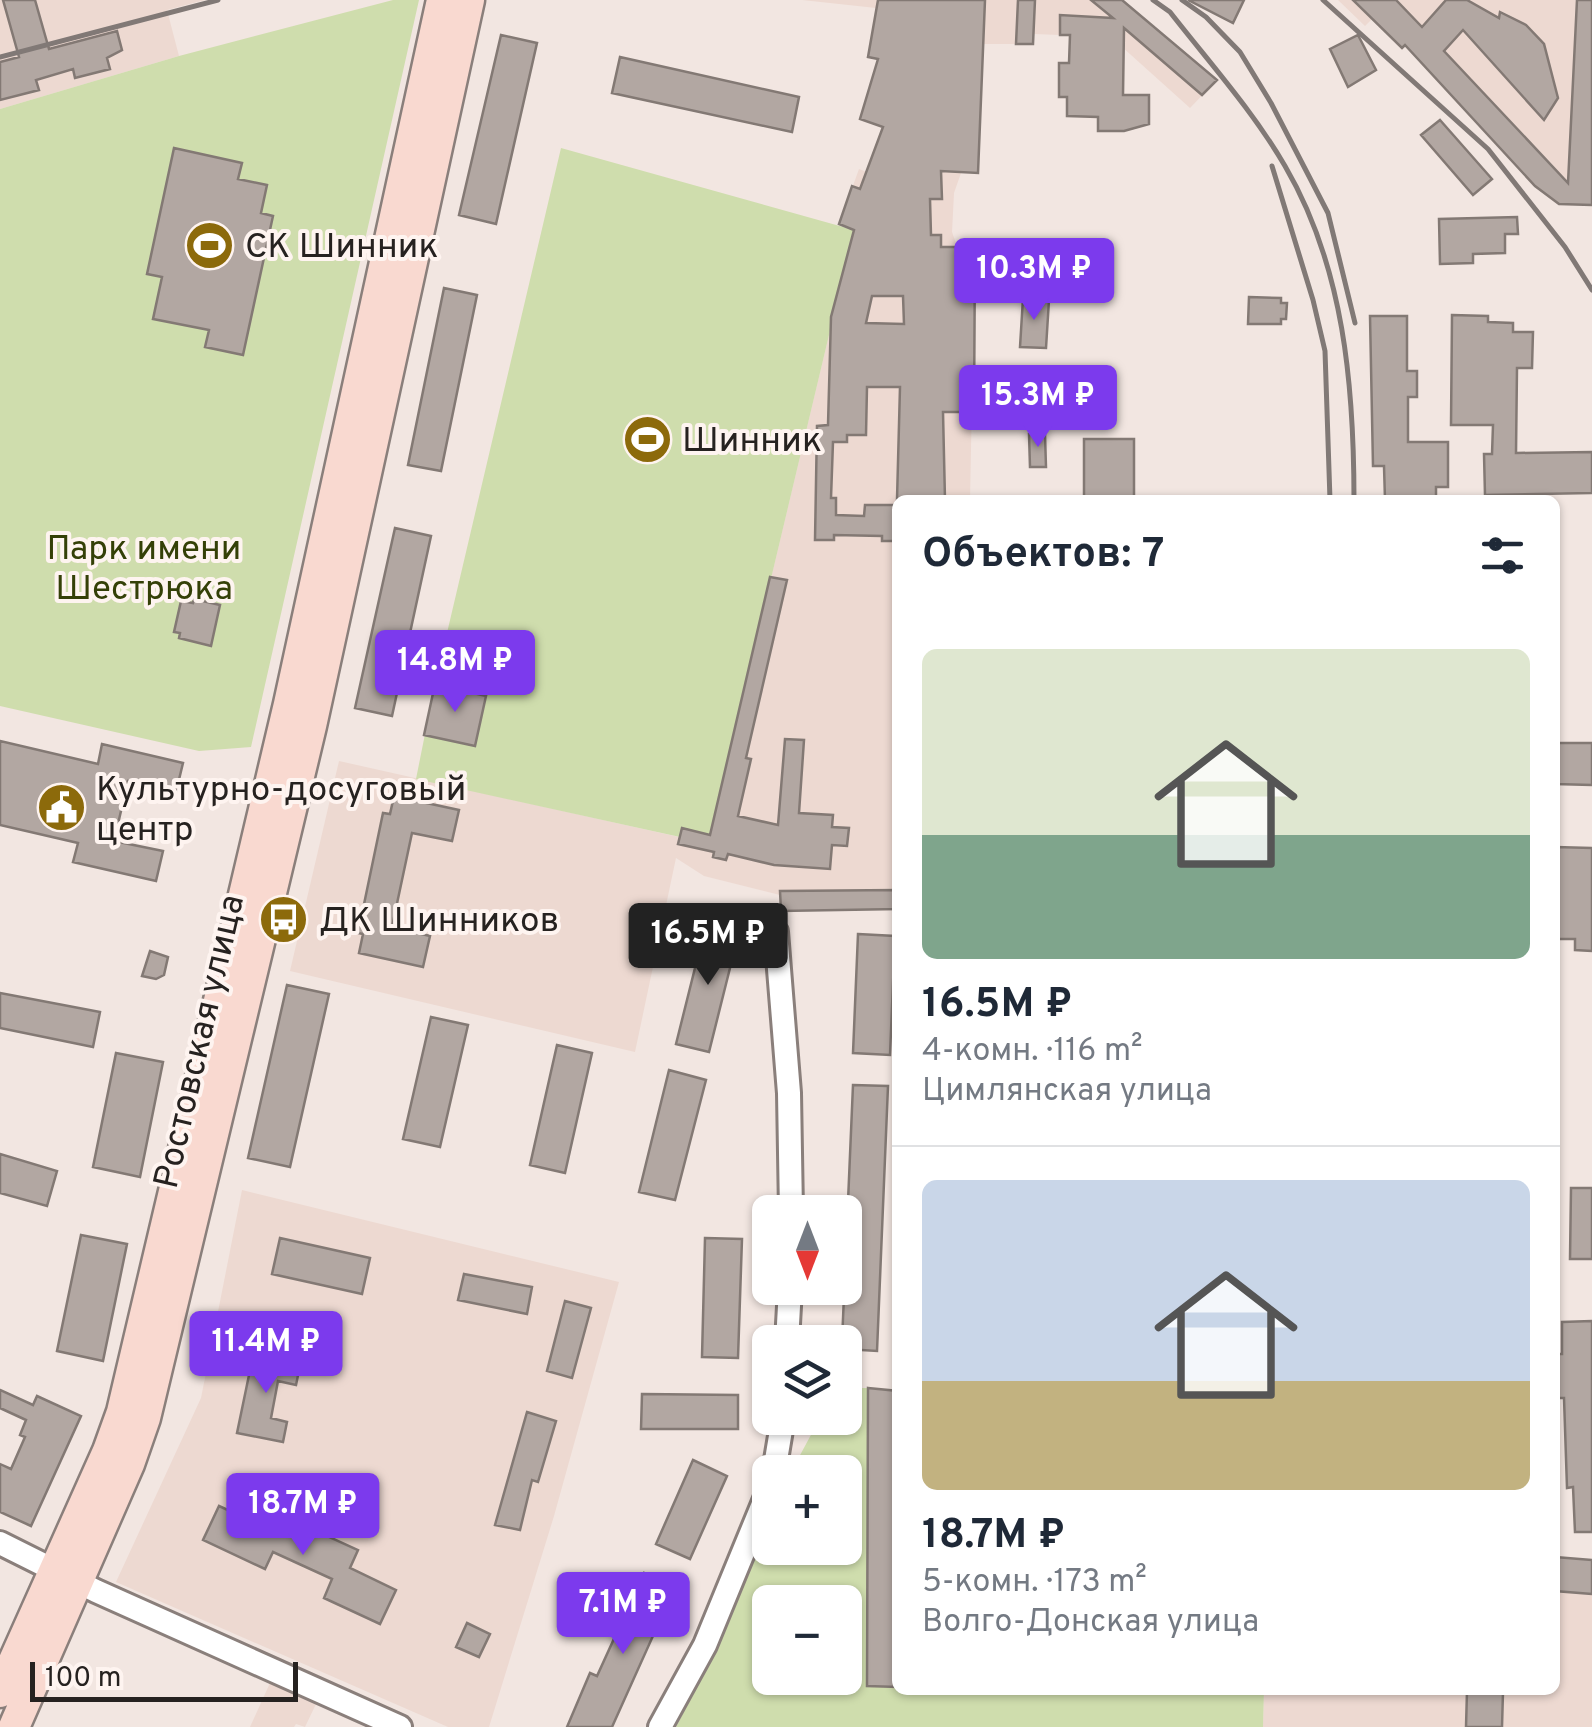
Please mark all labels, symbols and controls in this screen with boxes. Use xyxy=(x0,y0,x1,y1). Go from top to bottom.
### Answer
sports icon: СК Шинник xyxy=(184,219,236,271)
place label: СК Шинник xyxy=(245,226,439,270)
pin: 10.3M ₽ xyxy=(942,238,1126,323)
text: 10.3M ₽ xyxy=(976,250,1092,290)
pin: 15.3M ₽ xyxy=(946,365,1130,450)
text: 15.3M ₽ xyxy=(981,377,1095,417)
sports icon: Шинник xyxy=(621,413,673,465)
place label: Шинник xyxy=(682,420,822,464)
park label: Парк имени Шестрюка xyxy=(47,528,241,612)
icon: filters xyxy=(1475,528,1530,583)
text: Объектов: 7 xyxy=(922,529,1165,582)
pin: 14.8M ₽ xyxy=(363,630,547,715)
text: 14.8M ₽ xyxy=(397,642,513,682)
icon: home xyxy=(1136,714,1316,894)
place label: Культурно-досуговый центр xyxy=(96,769,466,853)
public building icon: Культурно-досуговый центр xyxy=(35,782,87,834)
street label: Ростовская улица xyxy=(146,891,256,1193)
bus stop icon: ДК Шинников xyxy=(258,893,310,945)
place label: ДК Шинников xyxy=(319,900,559,944)
pin: 16.5M ₽ xyxy=(616,903,800,988)
text: 16.5M ₽ xyxy=(651,915,765,955)
text: 16.5M ₽ xyxy=(922,979,1073,1032)
text: 4-комн. · 116 m² xyxy=(922,1032,1143,1072)
text: Цимлянская улица xyxy=(922,1072,1212,1112)
north arrow xyxy=(752,1195,862,1305)
map controls xyxy=(752,1195,862,1695)
icon: home xyxy=(1136,1245,1316,1425)
pin: 11.4M ₽ xyxy=(174,1311,358,1396)
text: 11.4M ₽ xyxy=(211,1323,321,1363)
button: layers xyxy=(752,1325,862,1435)
button: + xyxy=(752,1455,862,1565)
pin: 18.7M ₽ xyxy=(211,1473,395,1558)
text: 18.7M ₽ xyxy=(248,1485,358,1525)
text: 18.7M ₽ xyxy=(922,1510,1065,1563)
text: 5-комн. · 173 m² xyxy=(922,1563,1147,1603)
pin: 7.1M ₽ xyxy=(542,1572,704,1657)
text: 7.1M ₽ xyxy=(579,1584,667,1624)
button: − xyxy=(752,1585,862,1695)
text: Волго-Донская улица xyxy=(922,1603,1259,1643)
scale bar xyxy=(30,1657,298,1702)
text: 100 m xyxy=(45,1661,121,1697)

